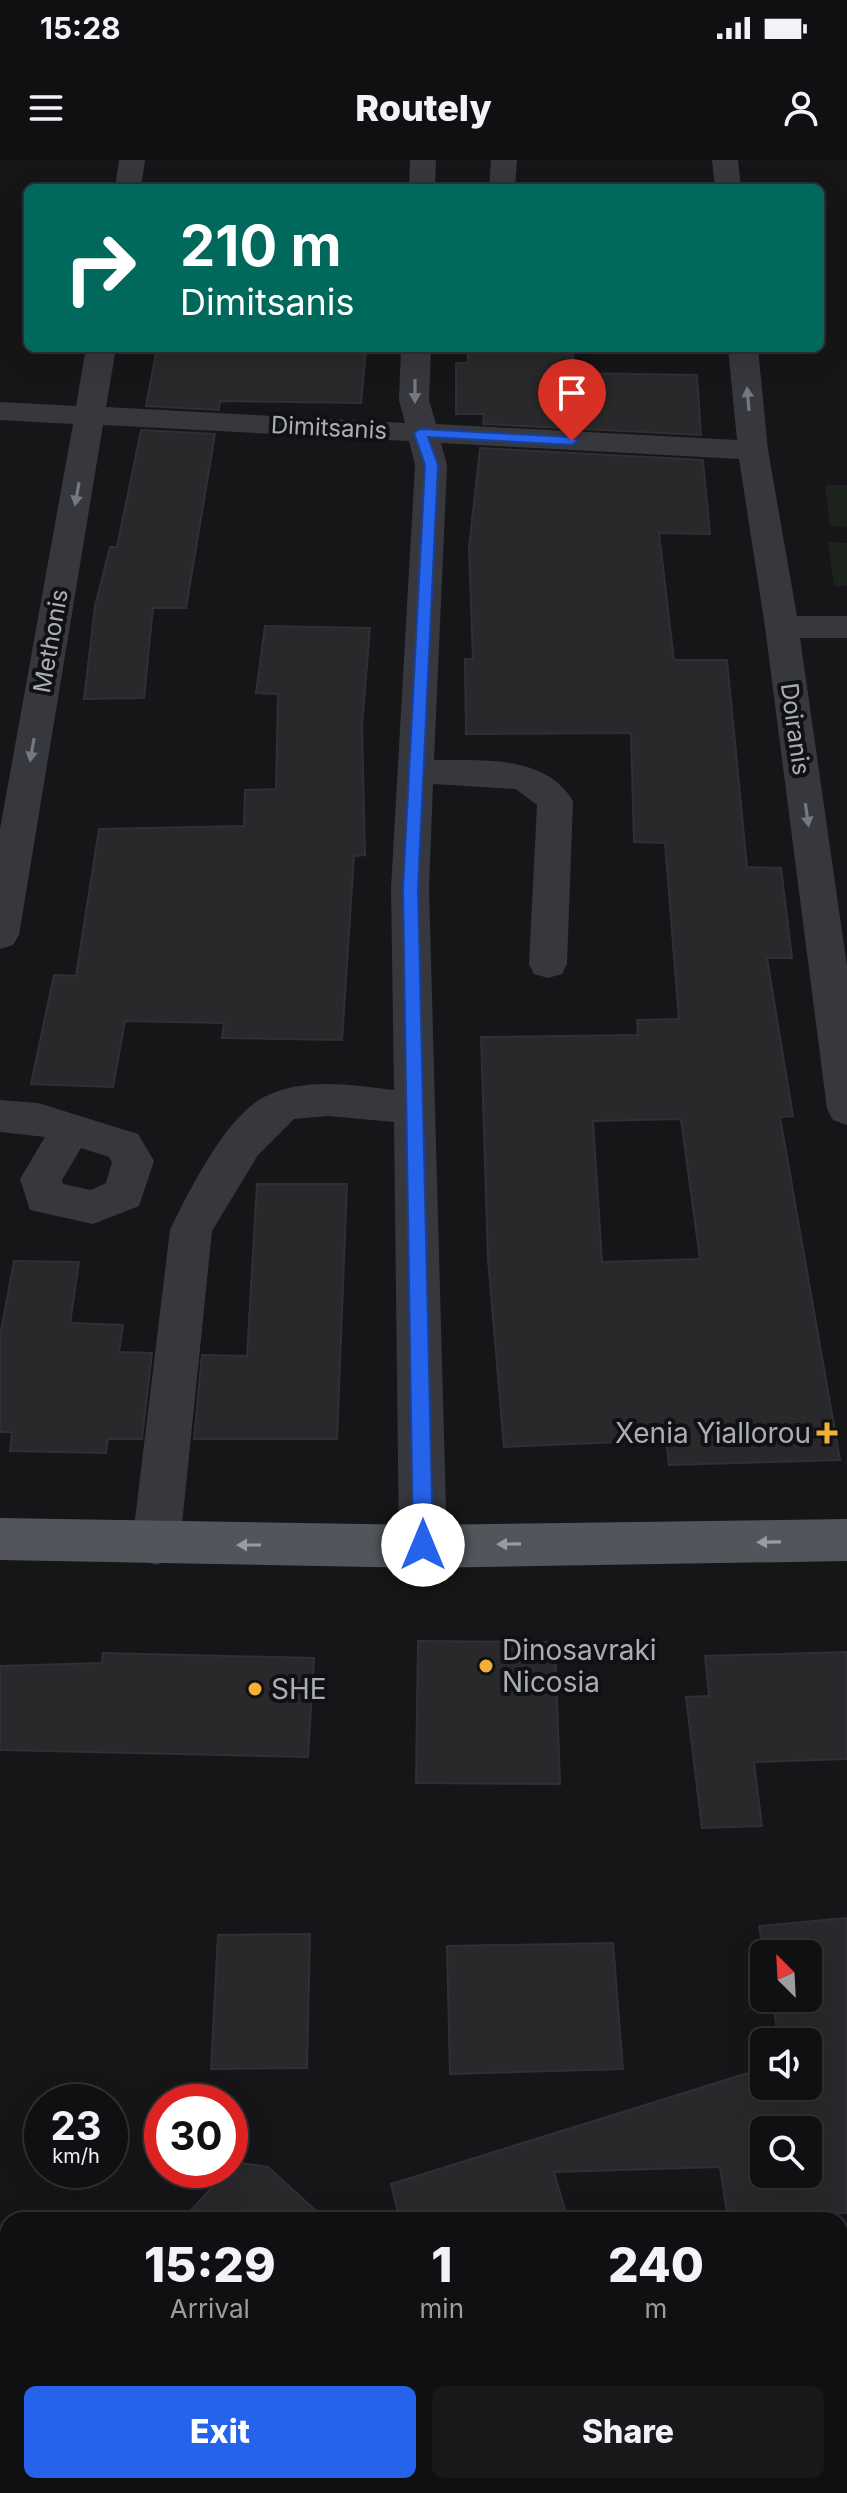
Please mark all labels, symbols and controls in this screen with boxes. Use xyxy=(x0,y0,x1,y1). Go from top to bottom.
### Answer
text: 15:28 xyxy=(40,10,121,46)
icon: menu xyxy=(24,86,68,130)
text: Routely xyxy=(355,86,492,130)
icon: person xyxy=(779,86,823,130)
text: 210 m xyxy=(180,212,342,280)
icon: right xyxy=(48,216,152,320)
text: Dimitsanis xyxy=(180,280,355,324)
pin xyxy=(538,359,606,441)
icon: arrive xyxy=(550,371,594,415)
one-way arrow xyxy=(409,379,421,404)
one-way arrow xyxy=(742,386,755,411)
street label: Dimitsanis xyxy=(270,410,388,445)
one-way arrow xyxy=(70,482,82,507)
street label: Methonis xyxy=(27,587,74,695)
street label: Doiranis xyxy=(775,681,816,777)
one-way arrow xyxy=(25,738,38,763)
one-way arrow xyxy=(801,803,814,828)
place label: Xenia Yiallorou xyxy=(615,1416,811,1450)
marker: Xenia Yiallorou xyxy=(818,1424,836,1442)
position arrow xyxy=(381,1503,465,1587)
one-way arrow xyxy=(756,1536,781,1548)
one-way arrow xyxy=(236,1538,261,1551)
one-way arrow xyxy=(496,1538,521,1550)
place label: Dinosavraki Nicosia xyxy=(502,1633,657,1699)
marker: Dinosavraki Nicosia xyxy=(477,1657,495,1675)
place label: SHE xyxy=(271,1672,327,1706)
marker: SHE xyxy=(246,1680,264,1698)
north arrow xyxy=(750,1940,822,2012)
map controls xyxy=(750,1940,822,2188)
button: sound xyxy=(750,2028,822,2100)
speed limit sign: 30 xyxy=(144,2084,248,2188)
text: 23 xyxy=(50,2101,102,2150)
button: search xyxy=(750,2116,822,2188)
text: km/h xyxy=(52,2144,100,2168)
text: 15:29 xyxy=(144,2235,276,2294)
text: 1 xyxy=(431,2235,452,2294)
text: 240 xyxy=(608,2235,704,2294)
text: Arrival xyxy=(170,2293,250,2324)
text: min xyxy=(420,2293,464,2324)
text: m xyxy=(645,2293,667,2324)
button: Exit xyxy=(24,2386,416,2478)
button: Share xyxy=(432,2386,824,2478)

